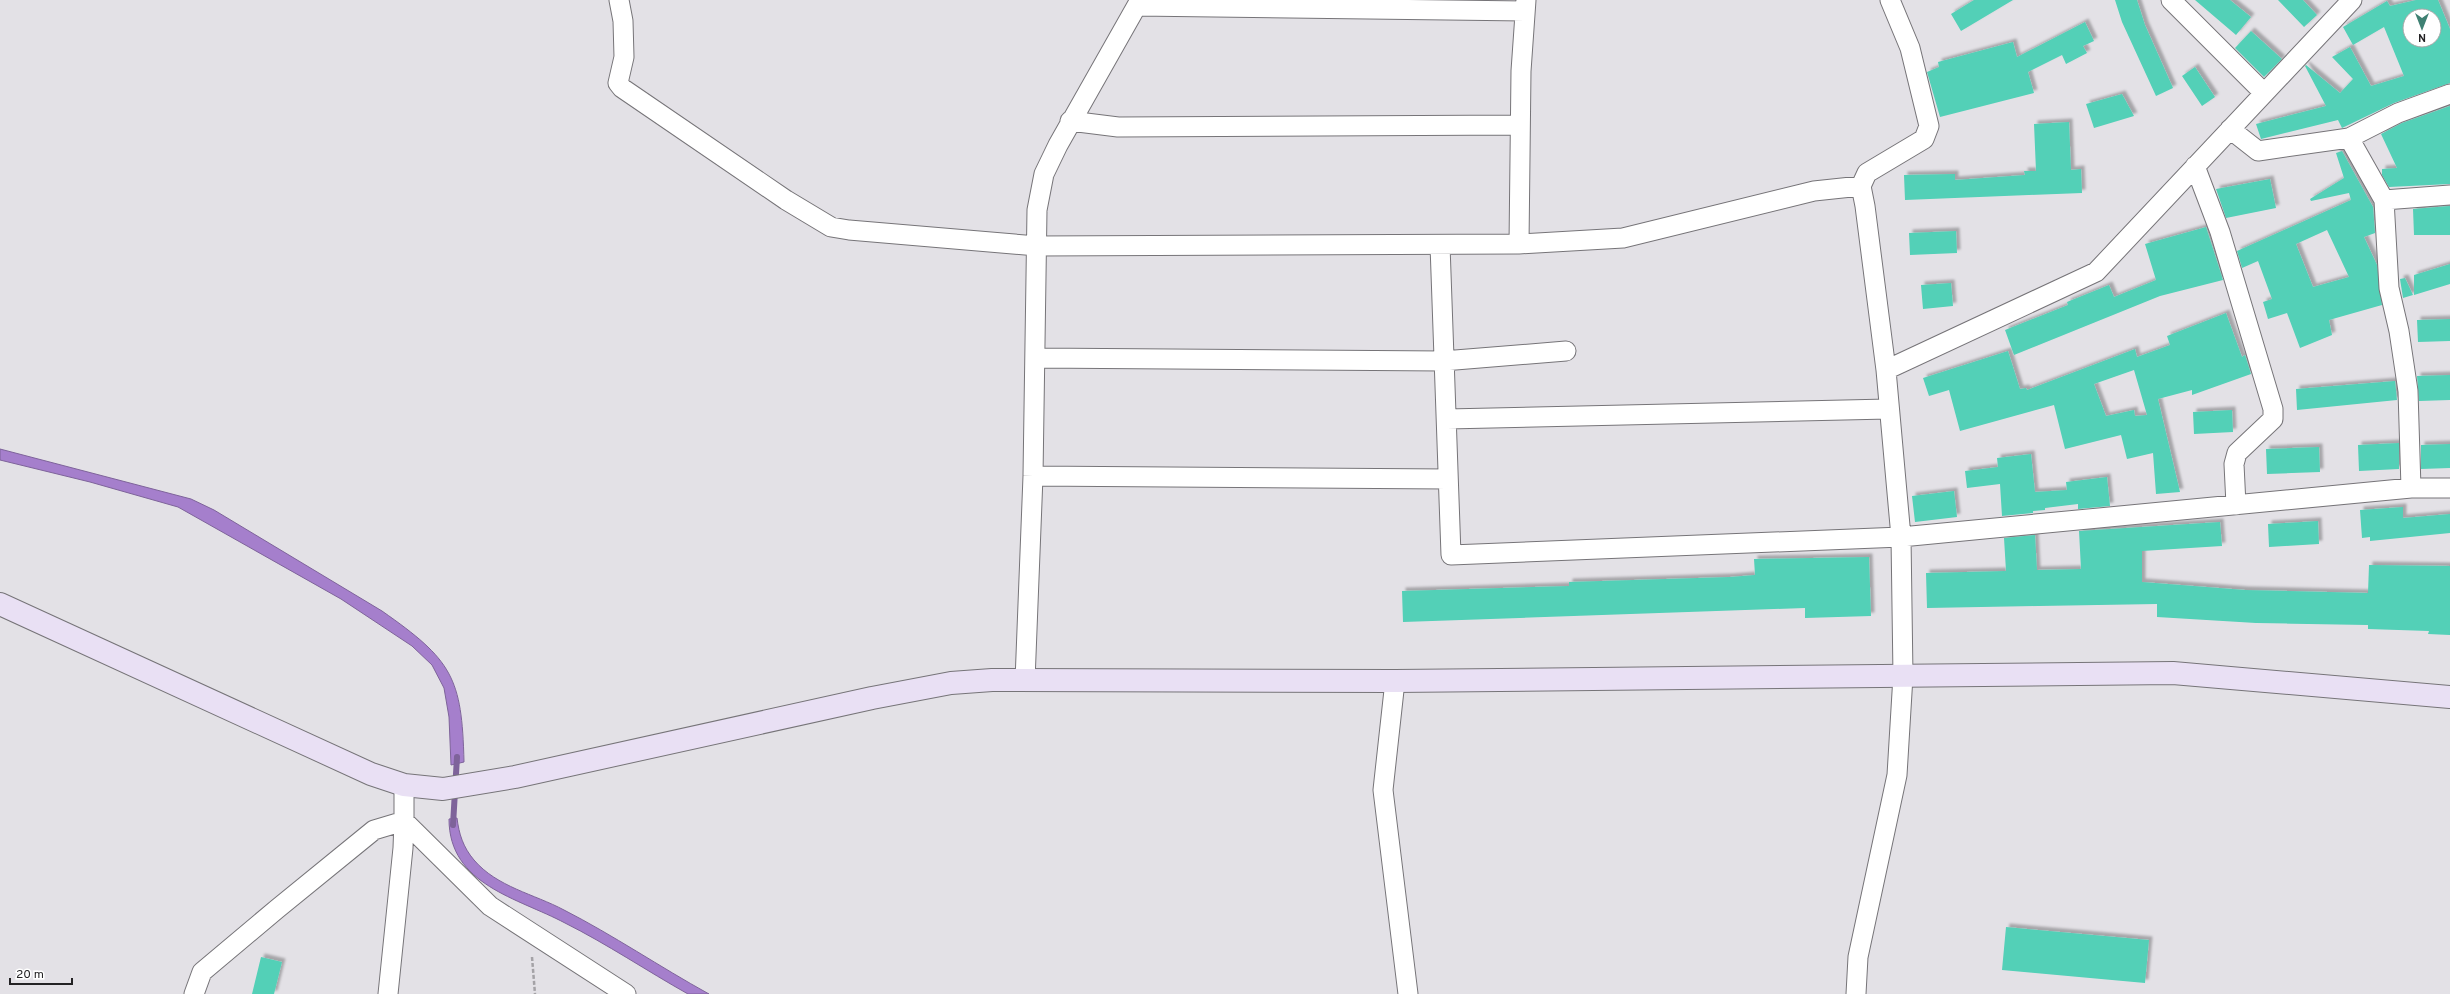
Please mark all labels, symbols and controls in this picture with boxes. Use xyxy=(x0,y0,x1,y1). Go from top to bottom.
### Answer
north arrow xyxy=(2402,8,2442,48)
text: N xyxy=(2418,30,2426,44)
scale bar xyxy=(10,960,72,986)
text: 20 m xyxy=(16,967,44,983)

